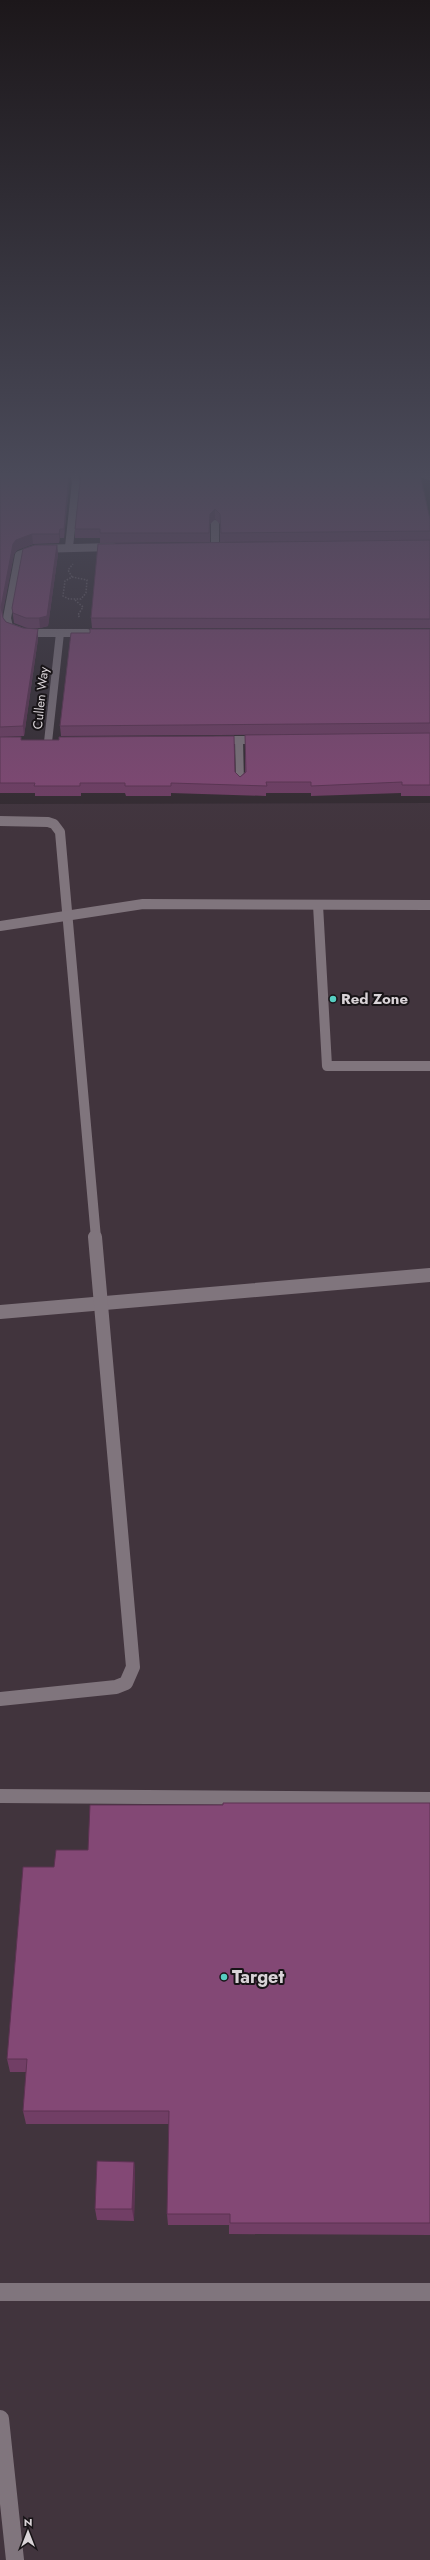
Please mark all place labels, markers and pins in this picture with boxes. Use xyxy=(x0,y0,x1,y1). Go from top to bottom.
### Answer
place label: Red Zone xyxy=(341,988,408,1010)
marker: Red Zone xyxy=(328,994,338,1004)
place label: Target xyxy=(232,1964,284,1990)
marker: Target xyxy=(219,1972,229,1982)

